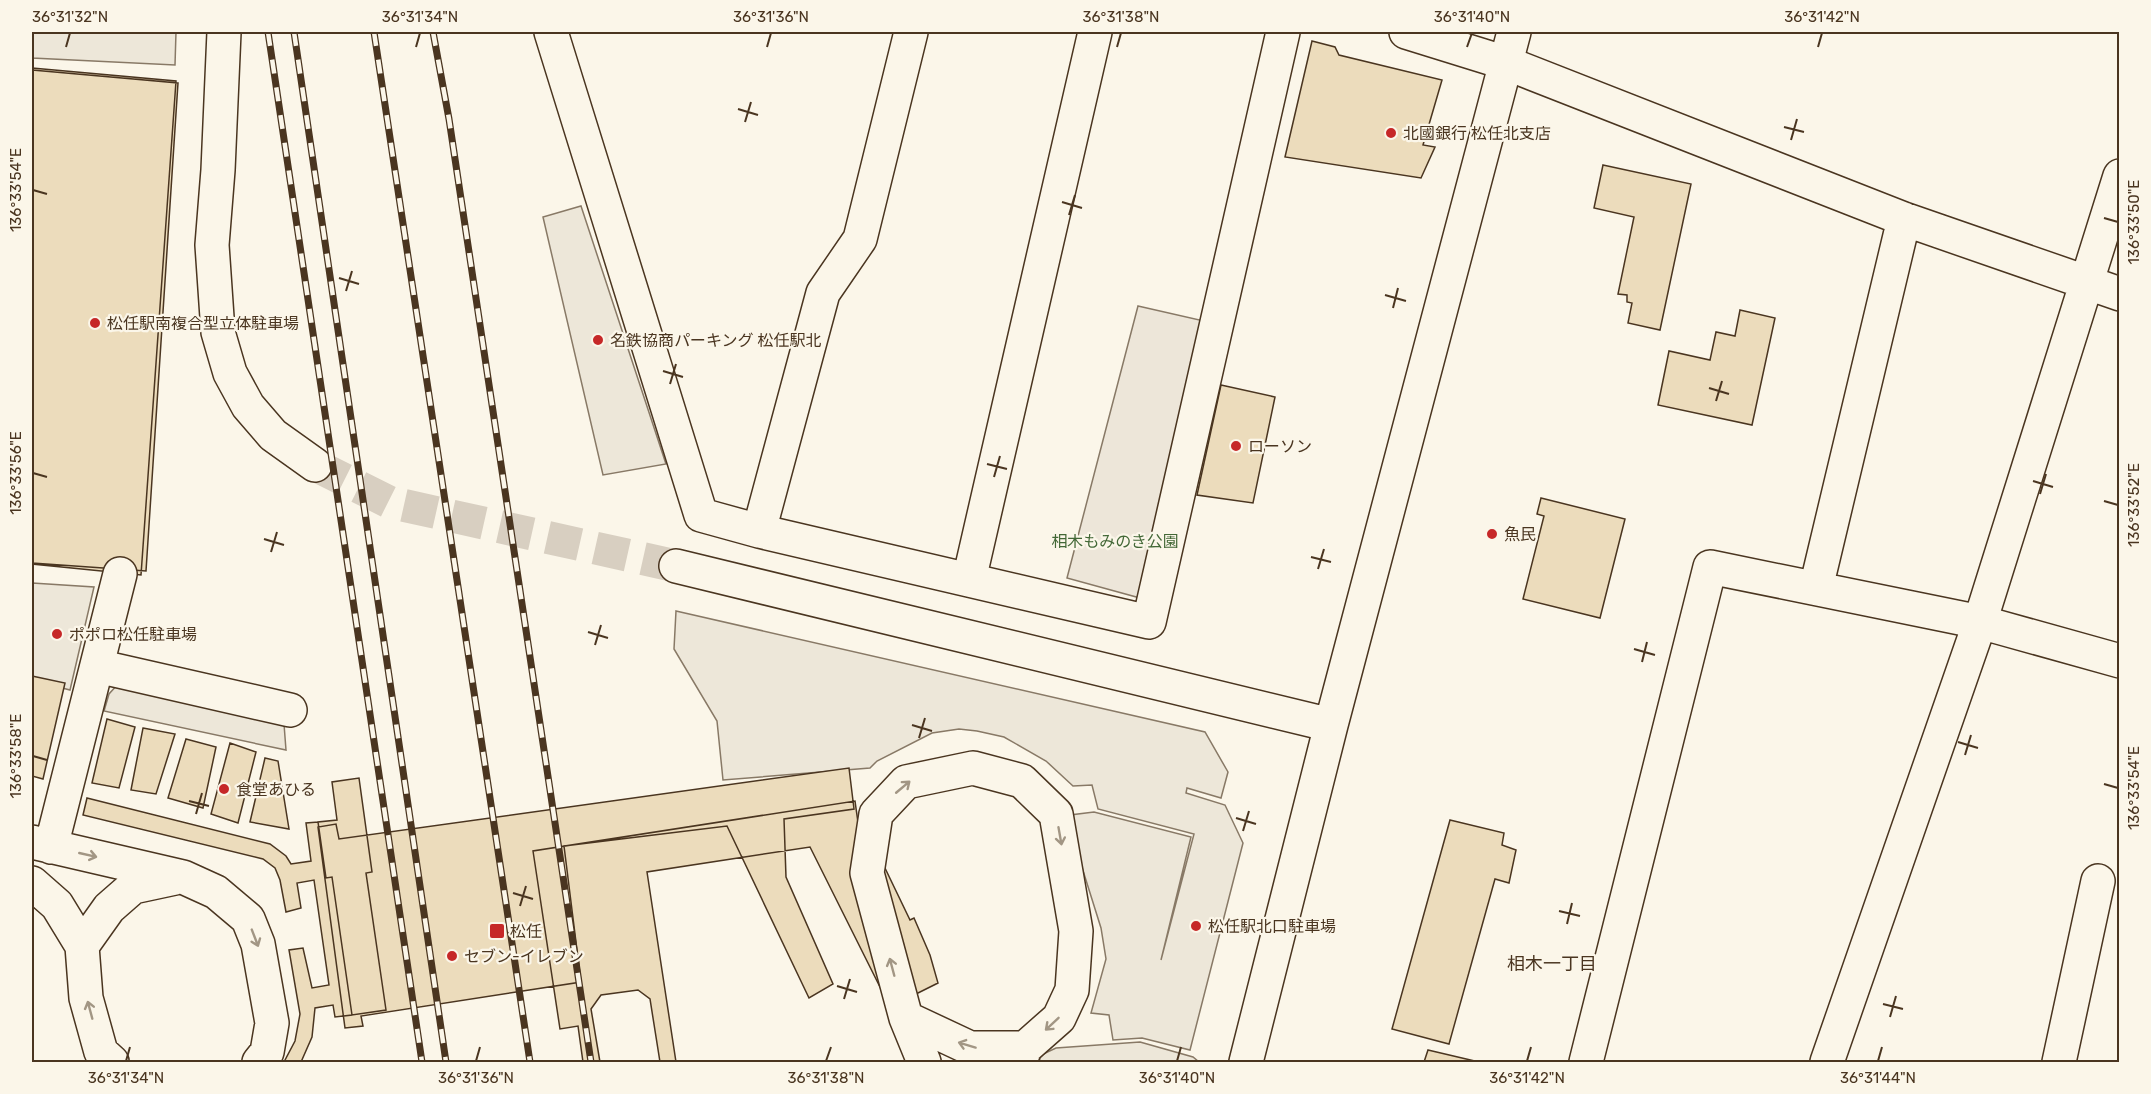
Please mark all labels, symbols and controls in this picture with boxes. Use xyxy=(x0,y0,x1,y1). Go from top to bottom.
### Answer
text: 36°31'32"N xyxy=(32,8,108,26)
text: 36°31'34"N xyxy=(382,8,458,26)
text: 36°31'36"N xyxy=(733,8,809,26)
text: 36°31'38"N xyxy=(1083,8,1159,26)
text: 36°31'40"N xyxy=(1434,8,1510,26)
text: 36°31'42"N xyxy=(1784,8,1860,26)
place label: 北國銀行 松任北支店 xyxy=(1403,124,1551,143)
marker: 北國銀行 松任北支店 xyxy=(1384,126,1398,140)
text: 136°33'54"E xyxy=(7,148,25,232)
text: 136°33'50"E xyxy=(2125,180,2143,264)
place label: 松任駅南複合型立体駐車場 xyxy=(107,314,299,333)
marker: 松任駅南複合型立体駐車場 xyxy=(88,316,102,330)
place label: 名鉄協商パーキング 松任駅北 xyxy=(610,331,821,350)
marker: 名鉄協商パーキング 松任駅北 xyxy=(591,333,605,347)
text: 136°33'56"E xyxy=(7,431,25,515)
place label: ローソン xyxy=(1248,437,1312,456)
marker: ローソン xyxy=(1229,439,1243,453)
text: 136°33'52"E xyxy=(2125,463,2143,547)
place label: 魚民 xyxy=(1504,525,1536,544)
marker: 魚民 xyxy=(1485,527,1499,541)
park label: 相木もみのき公園 xyxy=(1051,532,1179,551)
place label: ポポロ松任駐車場 xyxy=(69,625,197,644)
marker: ポポロ松任駐車場 xyxy=(50,627,64,641)
text: 136°33'58"E xyxy=(7,714,25,798)
text: 136°33'54"E xyxy=(2125,746,2143,830)
place label: 食堂あひる xyxy=(236,780,316,799)
one-way arrow xyxy=(894,781,910,795)
marker: 食堂あひる xyxy=(217,782,231,796)
one-way arrow xyxy=(1055,826,1066,846)
one-way arrow xyxy=(79,850,98,862)
place label: 松任駅北口駐車場 xyxy=(1208,917,1336,936)
marker: 松任駅北口駐車場 xyxy=(1189,919,1203,933)
marker: 松任 xyxy=(488,922,506,940)
place label: 松任 xyxy=(510,922,542,941)
one-way arrow xyxy=(250,928,261,947)
place label: セブン-イレブン xyxy=(464,947,584,966)
marker: セブン-イレブン xyxy=(445,949,459,963)
district label: 相木一丁目 xyxy=(1507,953,1597,975)
one-way arrow xyxy=(886,958,897,977)
one-way arrow xyxy=(84,1001,95,1020)
one-way arrow xyxy=(1045,1017,1060,1031)
one-way arrow xyxy=(958,1039,977,1050)
text: 36°31'34"N xyxy=(88,1069,164,1087)
text: 36°31'36"N xyxy=(438,1069,514,1087)
text: 36°31'38"N xyxy=(788,1069,864,1087)
text: 36°31'40"N xyxy=(1139,1069,1215,1087)
text: 36°31'42"N xyxy=(1489,1069,1565,1087)
text: 36°31'44"N xyxy=(1840,1069,1916,1087)

